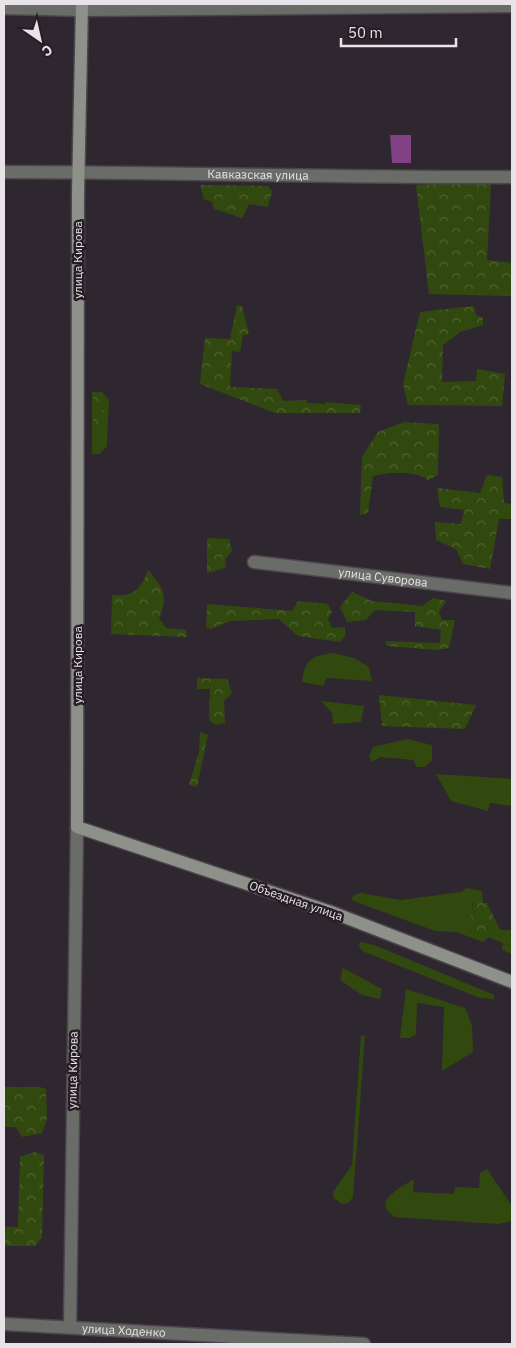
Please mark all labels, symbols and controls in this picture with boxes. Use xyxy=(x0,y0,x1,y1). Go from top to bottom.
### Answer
north arrow xyxy=(15,15,65,65)
scale bar xyxy=(341,15,456,47)
text: 50 m xyxy=(348,23,383,42)
text: С xyxy=(38,41,56,61)
street label: Кавказская улица xyxy=(207,166,309,183)
street label: улица Кирова xyxy=(70,221,85,299)
street label: улица Суворова xyxy=(338,564,429,590)
street label: улица Кирова xyxy=(70,626,85,704)
street label: Объездная улица xyxy=(247,877,345,924)
street label: улица Кирова xyxy=(64,1030,81,1109)
street label: улица Ходенко xyxy=(81,1320,166,1340)

